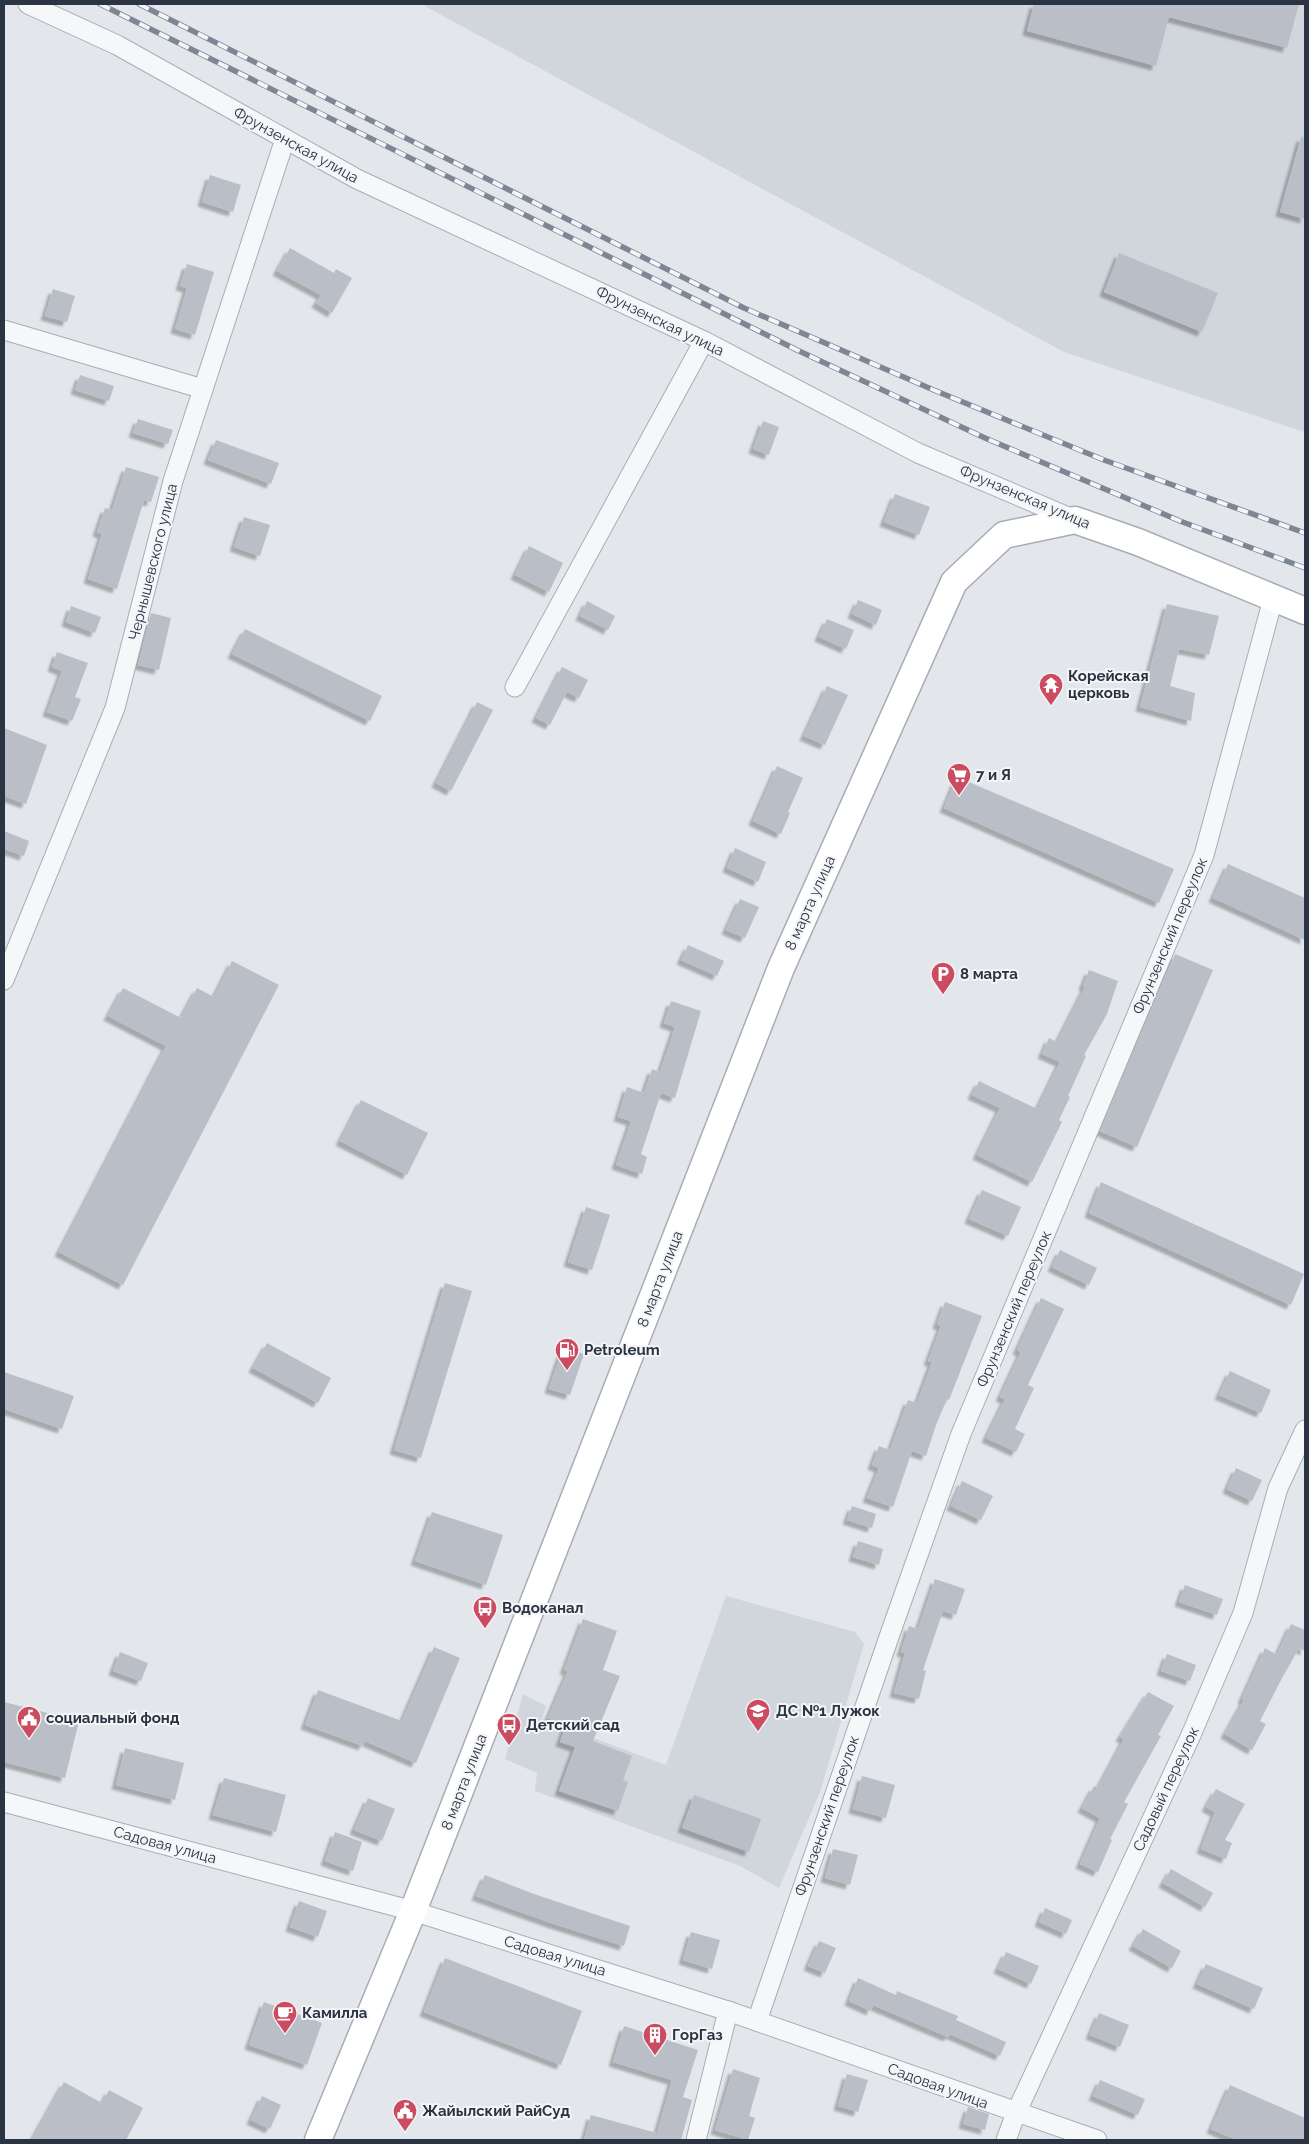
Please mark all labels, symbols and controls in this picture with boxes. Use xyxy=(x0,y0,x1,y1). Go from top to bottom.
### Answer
street label: Фрунзенская улица xyxy=(230,103,362,187)
street label: Фрунзенская улица xyxy=(593,282,727,360)
street label: Фрунзенская улица xyxy=(957,461,1093,533)
street label: Чернышевского улица xyxy=(125,482,181,642)
place label: Корейская церковь xyxy=(1068,667,1149,702)
temple icon: Корейская церковь xyxy=(1038,672,1064,706)
supermarket icon: 7 и Я xyxy=(946,762,972,796)
place label: 7 и Я xyxy=(976,766,1011,784)
street label: 8 марта улица xyxy=(781,853,839,953)
street label: Фрунзенский переулок xyxy=(1129,855,1211,1017)
parking icon: 8 марта xyxy=(930,961,956,995)
place label: 8 марта xyxy=(960,965,1018,983)
street label: 8 марта улица xyxy=(633,1228,687,1330)
street label: Фрунзенский переулок xyxy=(973,1228,1055,1390)
fuel station icon: Petroleum xyxy=(554,1337,580,1371)
place label: Petroleum xyxy=(584,1341,660,1359)
bus stop icon: Водоканал xyxy=(472,1595,498,1629)
place label: Водоканал xyxy=(502,1599,584,1617)
school or university icon: ДС №1 Лужок xyxy=(745,1698,771,1732)
place label: ДС №1 Лужок xyxy=(776,1702,880,1720)
public building icon: социальный фонд xyxy=(16,1705,42,1739)
place label: социальный фонд xyxy=(46,1709,180,1727)
bus stop icon: Детский сад xyxy=(496,1712,522,1746)
place label: Детский сад xyxy=(526,1716,620,1734)
street label: Садовый переулок xyxy=(1129,1724,1203,1854)
street label: 8 марта улица xyxy=(437,1731,491,1833)
street label: Фрунзенский переулок xyxy=(791,1733,863,1899)
street label: Садовая улица xyxy=(112,1823,218,1867)
street label: Садовая улица xyxy=(502,1932,608,1980)
cafe icon: Камилла xyxy=(272,2000,298,2034)
place label: Камилла xyxy=(302,2004,368,2022)
building icon: ГорГаз xyxy=(642,2022,668,2056)
place label: ГорГаз xyxy=(672,2026,723,2044)
street label: Садовая улица xyxy=(885,2059,991,2113)
public building icon: Жайылский РайСуд xyxy=(392,2098,418,2132)
place label: Жайылский РайСуд xyxy=(422,2102,571,2120)

